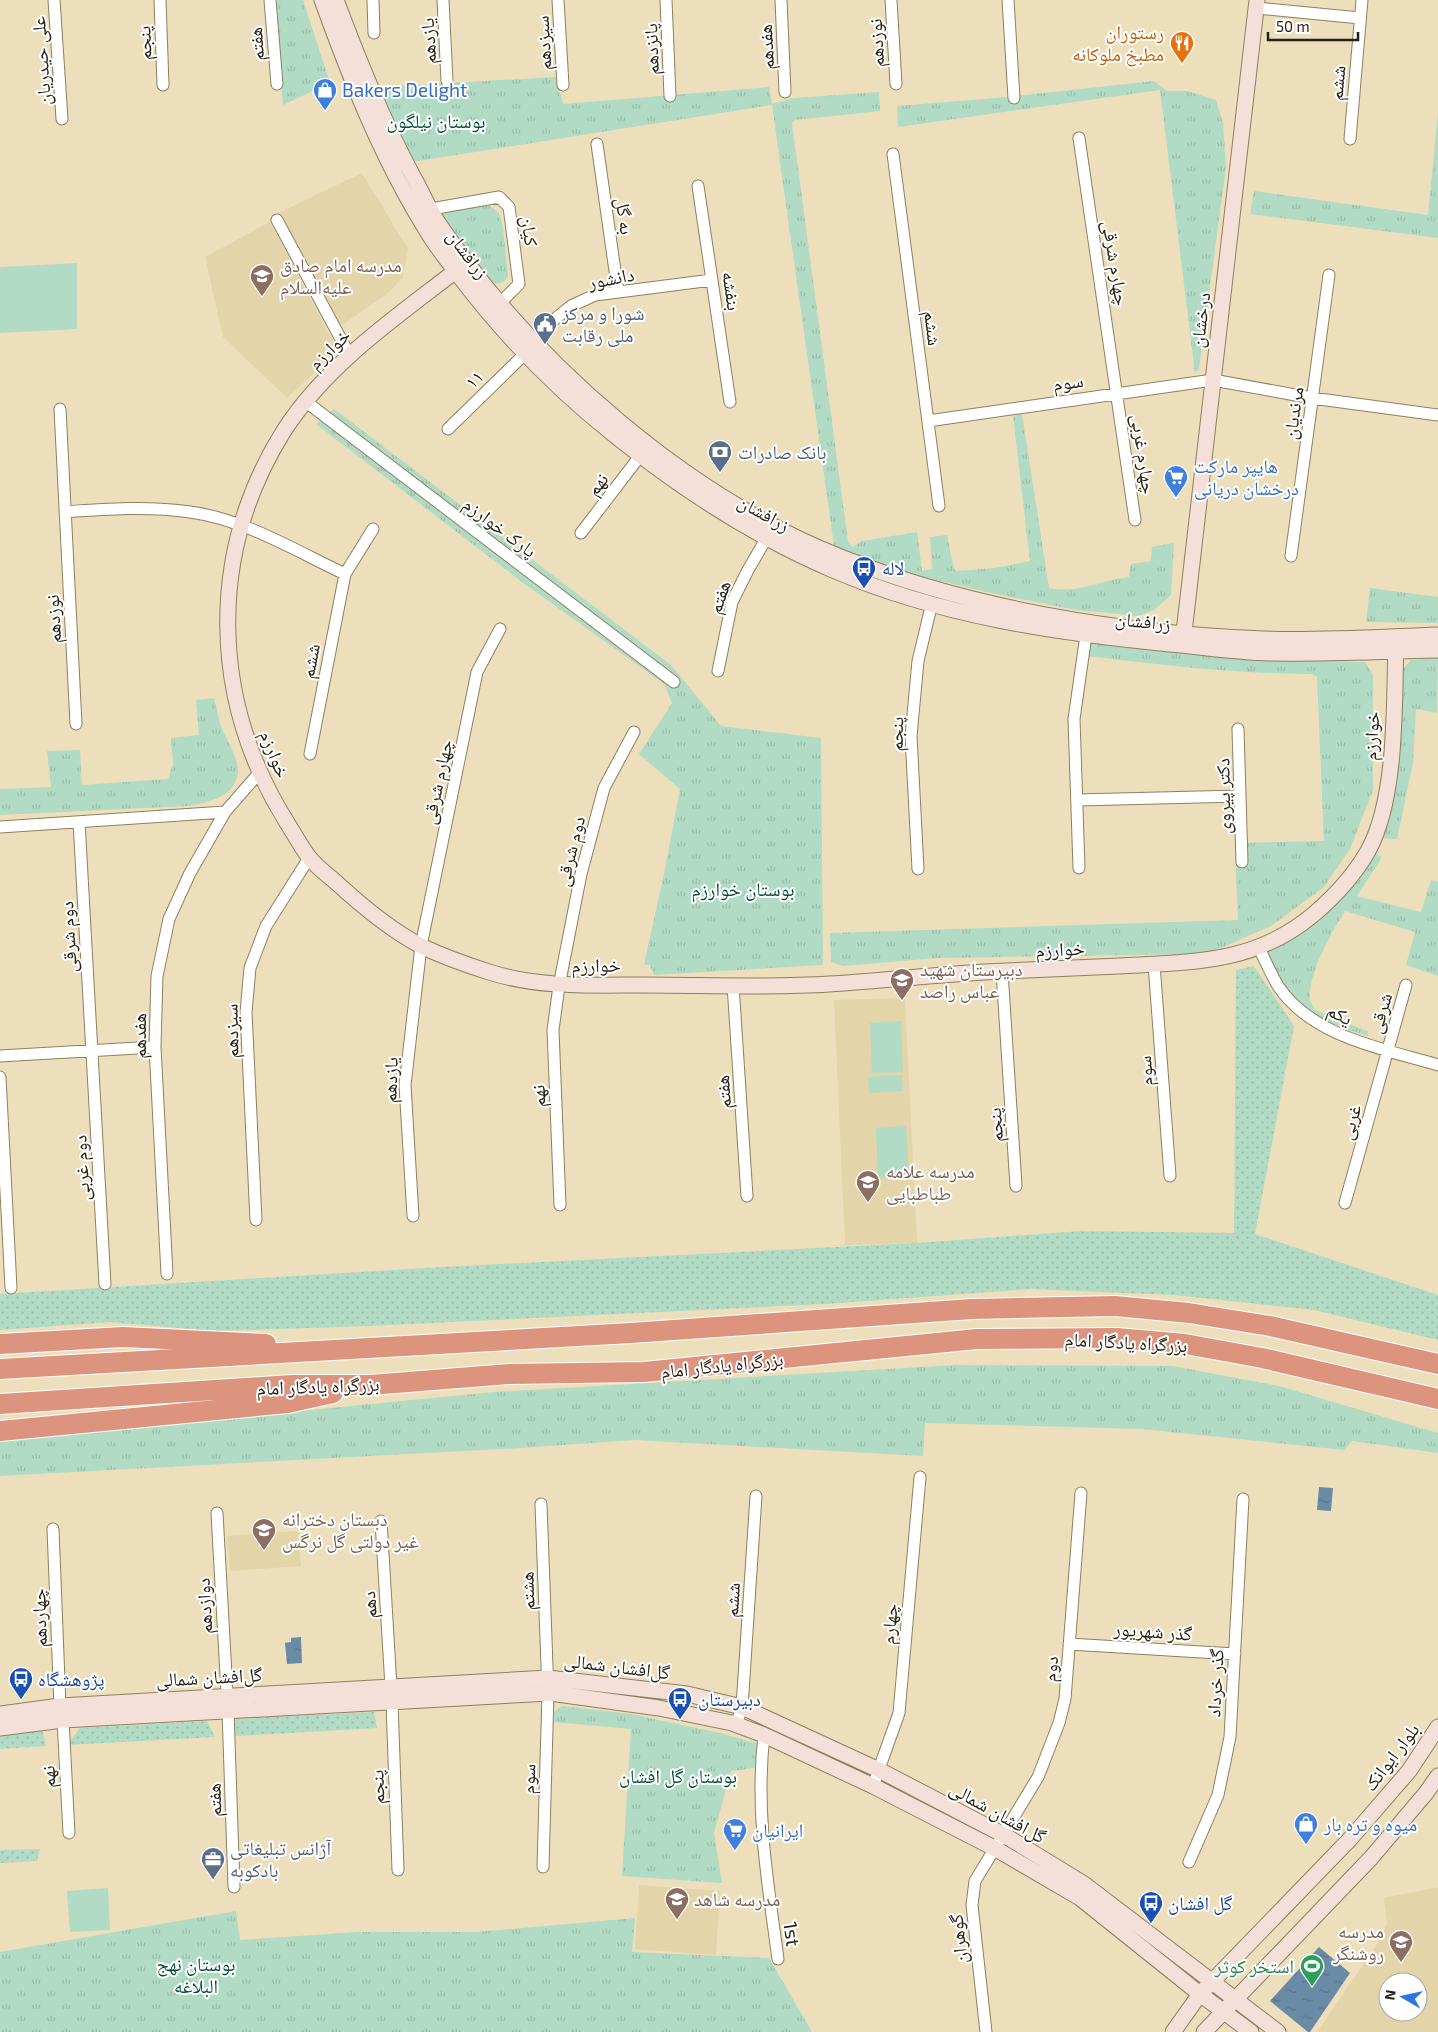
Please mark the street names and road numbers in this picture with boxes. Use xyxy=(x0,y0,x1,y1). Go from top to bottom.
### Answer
street label: علی حیدریان xyxy=(26,15,56,106)
street label: سیزدهم xyxy=(530,15,557,71)
street label: یازدهم xyxy=(415,17,442,65)
street label: نوزدهم xyxy=(863,18,890,68)
street label: پانزدهم xyxy=(638,23,665,75)
street label: هفدهم xyxy=(753,23,780,70)
street label: پنجم xyxy=(131,25,158,61)
street label: هفتم xyxy=(243,26,270,62)
street label: ششم xyxy=(1324,64,1351,102)
street label: به گل xyxy=(611,196,639,236)
street label: کیان xyxy=(516,214,544,248)
street label: چهارم شرقی xyxy=(1095,219,1135,308)
street label: زرافشان xyxy=(442,225,494,283)
street label: دانشور xyxy=(585,262,636,294)
street label: بنفشه xyxy=(718,270,747,312)
street label: درخشان xyxy=(1185,291,1215,349)
street label: ششم xyxy=(918,309,947,347)
street label: خوارزم xyxy=(303,323,357,376)
street label: ۱۱ xyxy=(460,364,488,393)
street label: سوم xyxy=(1051,368,1085,398)
street label: مرنديان xyxy=(1277,385,1309,441)
street label: چهارم غربی xyxy=(1125,412,1161,496)
street label: نهم xyxy=(581,468,614,501)
street label: زرافشان xyxy=(734,489,794,537)
street label: پارک خوارزم xyxy=(457,492,542,564)
street label: هفتم xyxy=(702,577,737,617)
street label: نوزدهم xyxy=(40,594,67,644)
street label: زرافشان xyxy=(1114,606,1172,636)
street label: ششم xyxy=(295,641,326,681)
street label: خوارزم xyxy=(1358,711,1386,761)
street label: پنجم xyxy=(884,716,909,752)
street label: خوارزم xyxy=(253,727,295,782)
street label: چهارم شرقی xyxy=(416,737,460,827)
street label: دکتر پیروی xyxy=(1210,758,1236,834)
street label: دوم شرقی xyxy=(550,813,592,889)
street label: دوم شرقی xyxy=(54,900,84,973)
street label: خوارزم xyxy=(1035,936,1085,964)
street label: خوارزم xyxy=(571,953,621,979)
street label: شرقی xyxy=(1363,990,1397,1036)
street label: یکم xyxy=(1323,998,1357,1031)
street label: سیزدهم xyxy=(219,1003,244,1058)
street label: هفدهم xyxy=(127,1013,152,1059)
street label: سوم xyxy=(1132,1055,1160,1087)
street label: یازدهم xyxy=(377,1056,404,1104)
street label: هفتم xyxy=(710,1074,737,1110)
street label: نهم xyxy=(526,1084,551,1108)
street label: غربی xyxy=(1334,1101,1367,1142)
street label: پنجم xyxy=(982,1107,1009,1143)
street label: دوم غربی xyxy=(67,1134,97,1202)
street label: بزرگراه یادگار امام xyxy=(1064,1327,1188,1359)
street label: بزرگراه یادگار امام xyxy=(660,1347,785,1385)
street label: بزرگراه یادگار امام xyxy=(256,1372,380,1402)
street label: هشتم xyxy=(514,1571,541,1611)
street label: دوازدهم xyxy=(191,1577,218,1635)
street label: ششم xyxy=(719,1582,746,1618)
street label: چهاردهم xyxy=(26,1588,53,1648)
street label: دهم xyxy=(356,1590,383,1620)
street label: چهارم xyxy=(875,1603,905,1646)
street label: گذر شهریور xyxy=(1112,1616,1193,1646)
street label: گل‌افشان شمالی xyxy=(563,1648,671,1684)
street label: گذر خرداد xyxy=(1201,1648,1229,1718)
street label: دوم xyxy=(1037,1655,1065,1683)
street label: گل‌افشان شمالی xyxy=(155,1662,263,1692)
street label: بلوار ایوانک xyxy=(1358,1718,1424,1796)
street label: سوم xyxy=(515,1763,543,1795)
street label: نهم xyxy=(35,1765,62,1789)
street label: پنجم xyxy=(364,1769,391,1805)
street label: گل‌افشان شمالی xyxy=(946,1776,1051,1848)
street label: هفتم xyxy=(201,1783,228,1817)
street label: گوهران xyxy=(943,1913,973,1965)
street label: 1st xyxy=(779,1920,806,1948)

